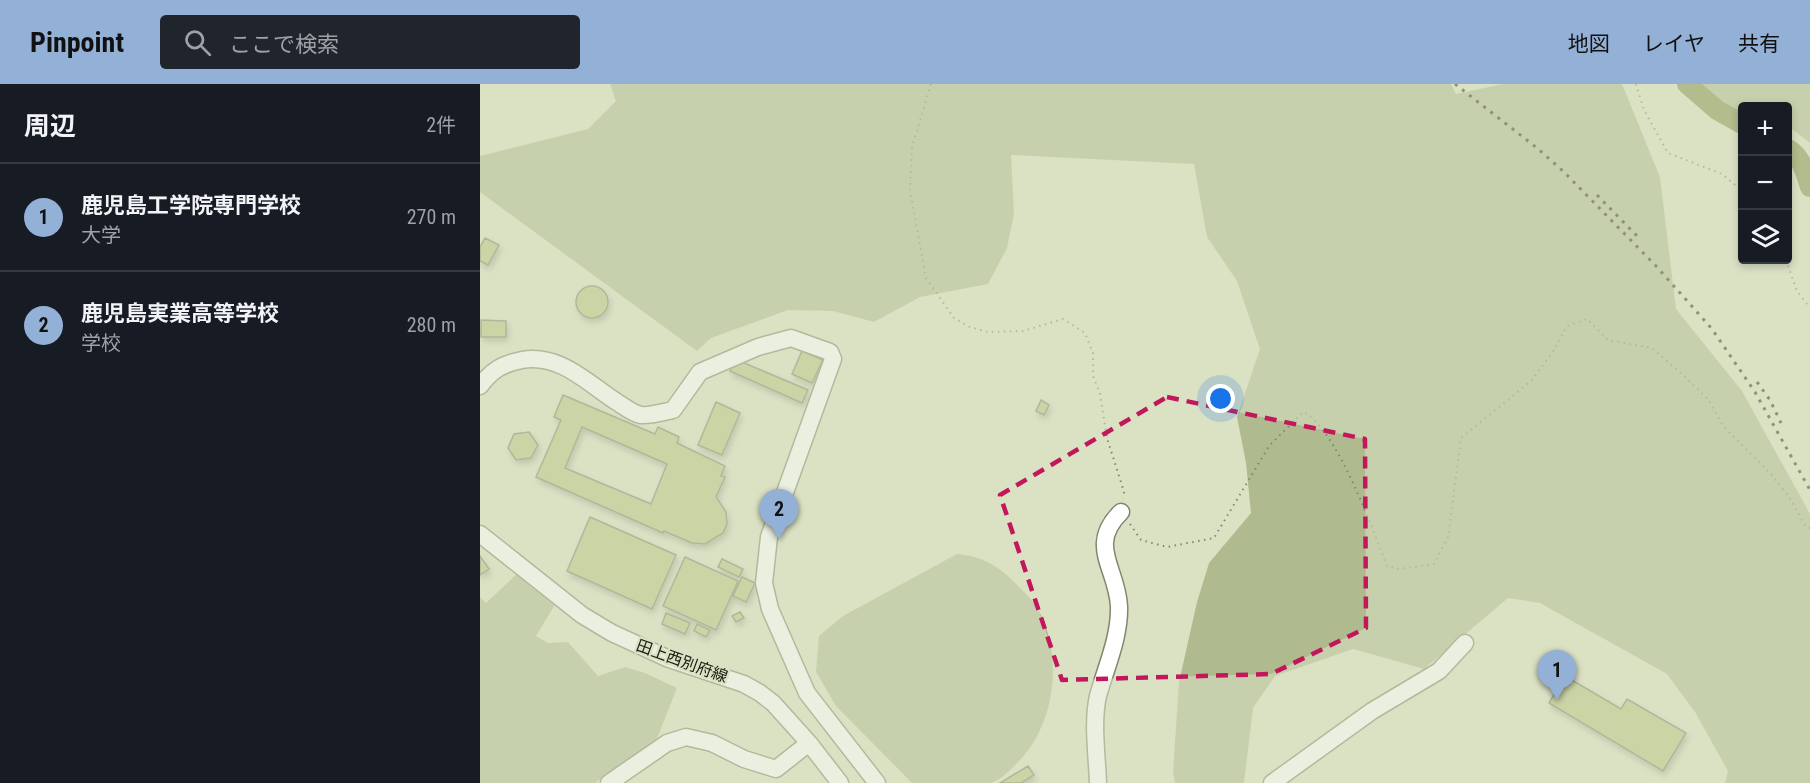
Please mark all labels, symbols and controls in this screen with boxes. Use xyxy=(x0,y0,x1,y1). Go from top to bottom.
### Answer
search box xyxy=(160,15,580,69)
text: Pinpoint xyxy=(30,26,124,59)
icon: search xyxy=(181,26,214,59)
text: ここで検索 xyxy=(229,32,339,57)
text: 地図 xyxy=(1568,32,1610,56)
text: レイヤ xyxy=(1643,32,1705,56)
text: 共有 xyxy=(1738,32,1780,56)
map controls xyxy=(1738,102,1792,264)
button: + xyxy=(1738,102,1792,156)
text: 周辺 xyxy=(24,111,76,141)
text: 2件 xyxy=(426,113,456,137)
button: − xyxy=(1738,156,1792,210)
text: 鹿児島工学院専門学校 xyxy=(81,193,301,218)
text: 1 xyxy=(38,205,49,229)
text: 270 m xyxy=(407,205,456,229)
button: layers xyxy=(1738,210,1792,264)
text: 大学 xyxy=(81,223,121,247)
text: 鹿児島実業高等学校 xyxy=(81,301,279,326)
text: 2 xyxy=(38,313,49,337)
text: 280 m xyxy=(407,313,456,337)
text: 学校 xyxy=(81,331,121,355)
your location xyxy=(1206,384,1235,413)
pin: 2 xyxy=(760,490,798,539)
street label: 田上西別府線 xyxy=(634,636,730,686)
pin: 1 xyxy=(1538,650,1576,700)

